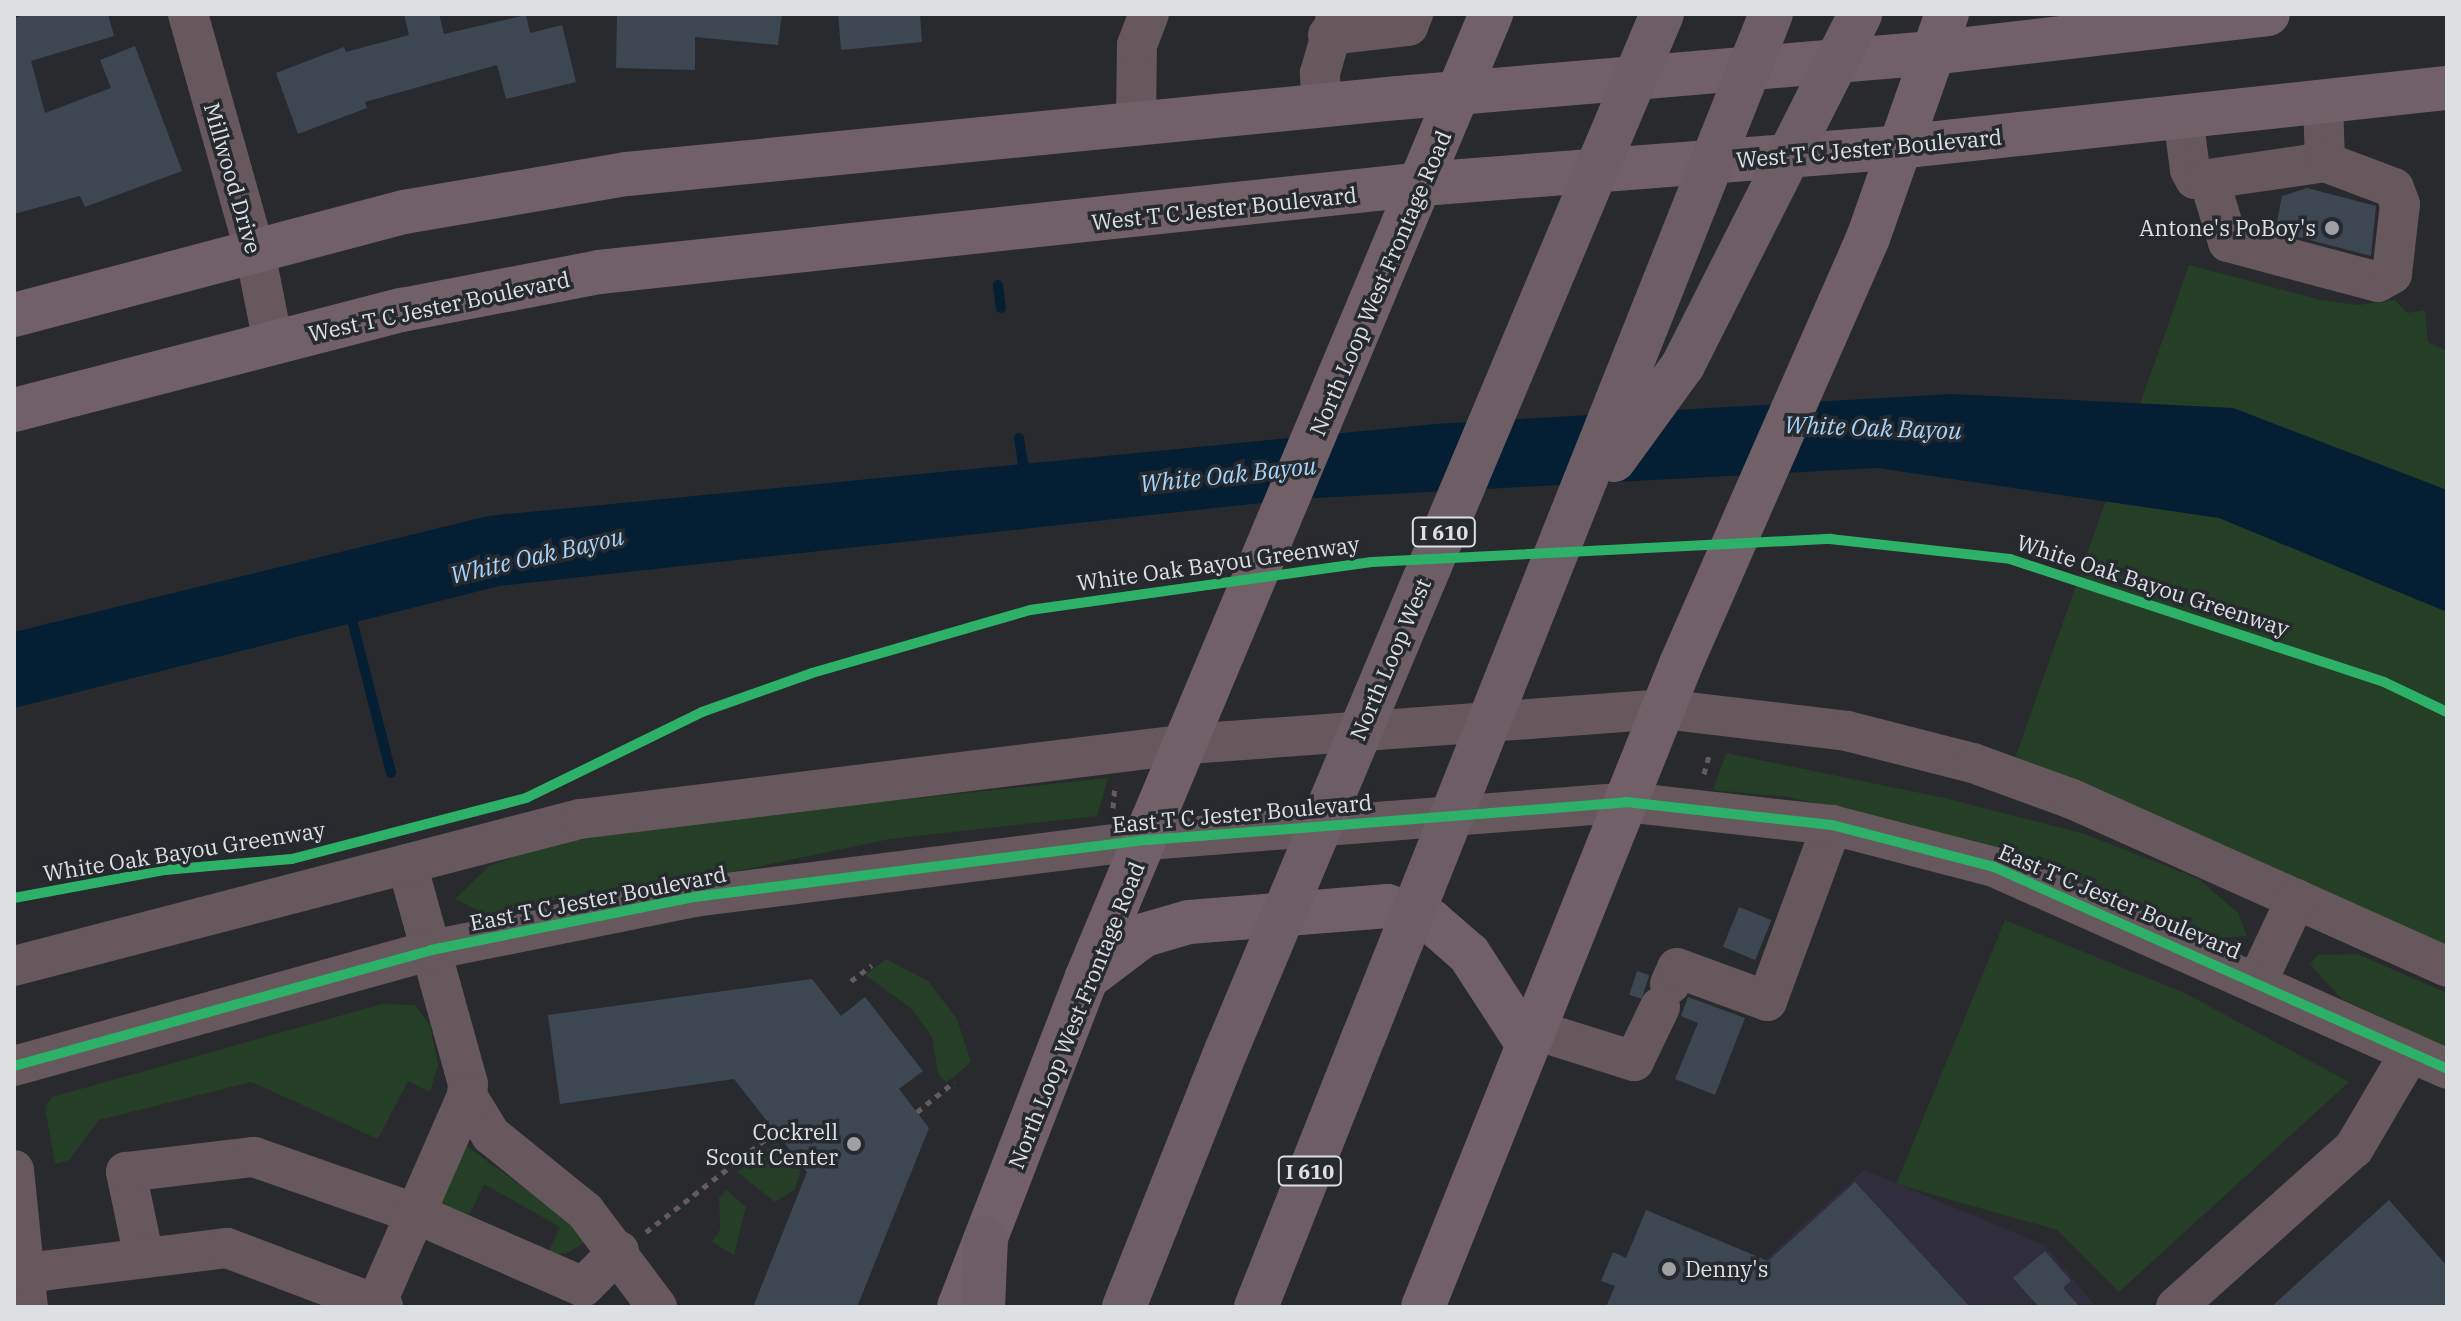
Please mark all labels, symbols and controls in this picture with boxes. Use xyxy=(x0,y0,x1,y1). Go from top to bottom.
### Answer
street label: Millwood Drive xyxy=(199,100,267,256)
street label: West T C Jester Boulevard xyxy=(1735,123,2003,173)
street label: North Loop West Frontage Road xyxy=(1304,127,1456,439)
street label: West T C Jester Boulevard xyxy=(1090,181,1358,235)
place label: Antone's PoBoy's xyxy=(2139,215,2316,241)
marker: Antone's PoBoy's xyxy=(2323,219,2341,237)
street label: West T C Jester Boulevard xyxy=(306,265,572,347)
water label: White Oak Bayou xyxy=(1784,411,1962,445)
water label: White Oak Bayou xyxy=(1138,451,1318,499)
road number: I 610 xyxy=(1410,516,1478,548)
water label: White Oak Bayou xyxy=(447,522,627,590)
street label: White Oak Bayou Greenway xyxy=(2013,528,2293,642)
street label: White Oak Bayou Greenway xyxy=(1075,530,1361,596)
street label: North Loop West xyxy=(1344,574,1436,744)
street label: East T C Jester Boulevard xyxy=(1111,788,1373,838)
street label: White Oak Bayou Greenway xyxy=(41,816,327,886)
street label: East T C Jester Boulevard xyxy=(1995,838,2245,964)
street label: North Loop West Frontage Road xyxy=(1002,858,1150,1172)
street label: East T C Jester Boulevard xyxy=(467,860,729,936)
place label: Cockrell Scout Center xyxy=(706,1118,838,1170)
marker: Cockrell Scout Center xyxy=(845,1135,863,1153)
road number: I 610 xyxy=(1276,1155,1344,1187)
place label: Denny's xyxy=(1685,1256,1768,1282)
marker: Denny's xyxy=(1660,1260,1678,1278)

